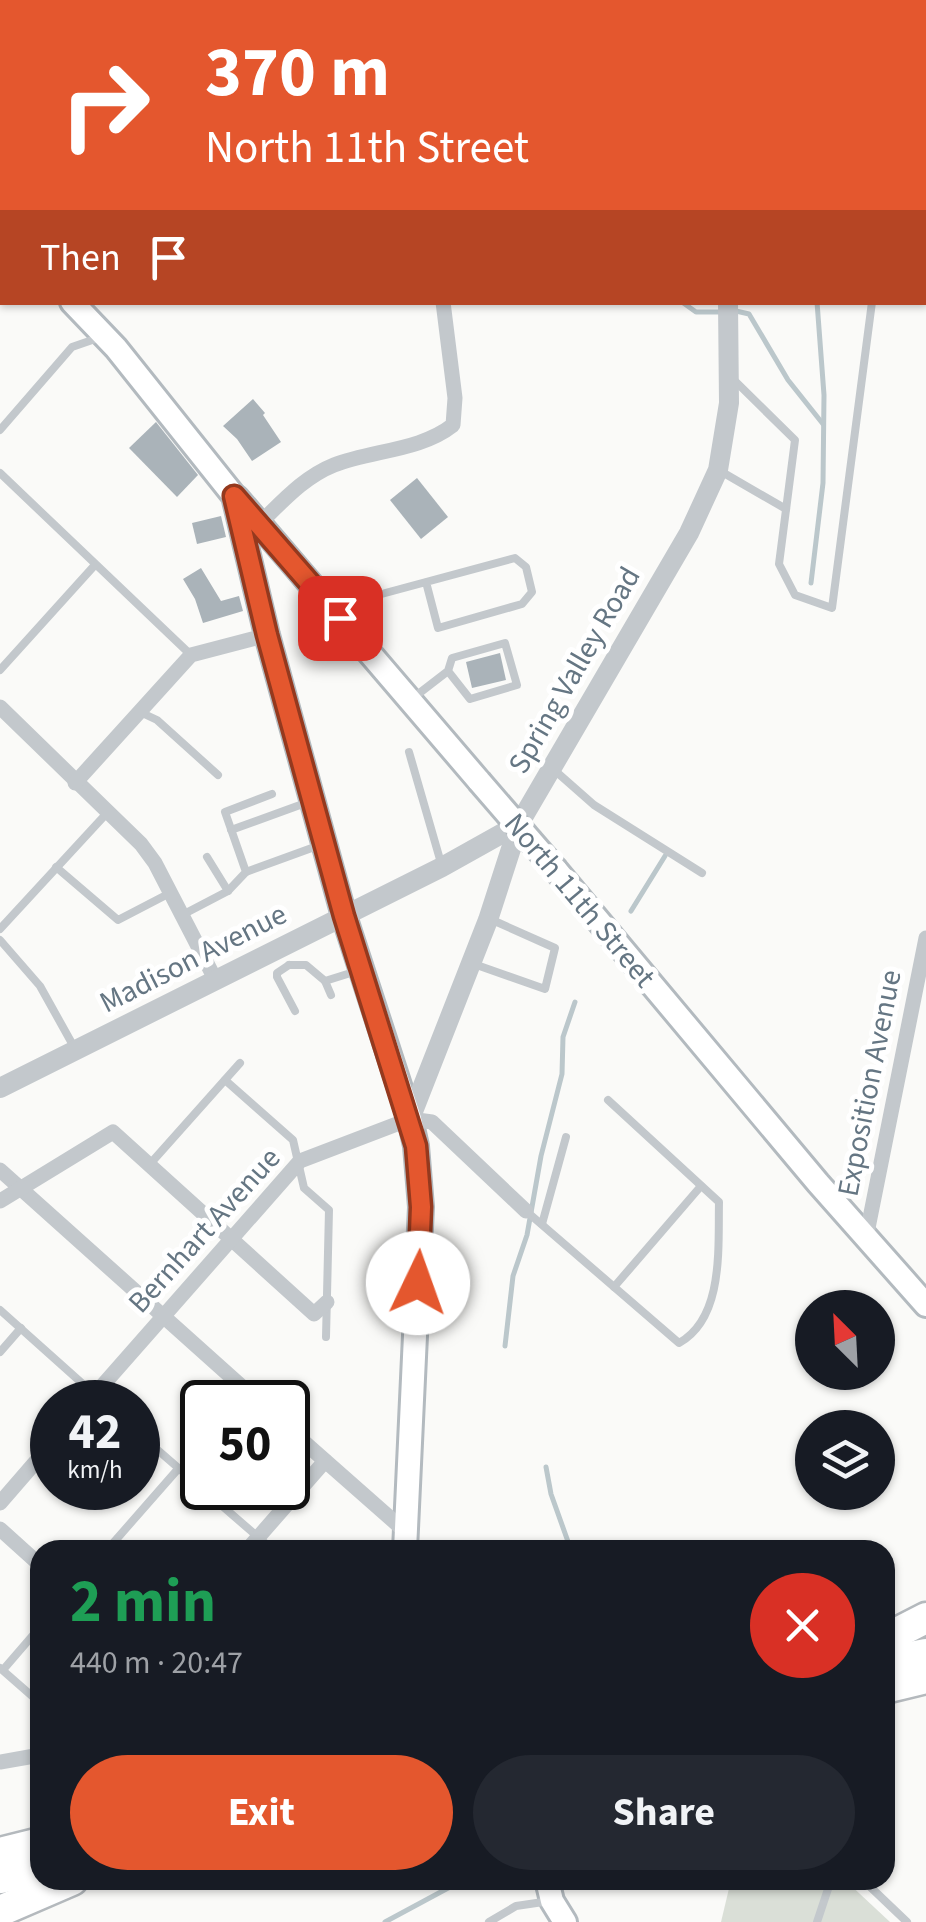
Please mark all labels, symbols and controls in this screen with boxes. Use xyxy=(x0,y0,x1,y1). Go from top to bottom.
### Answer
text: 370 m xyxy=(205,23,390,123)
icon: right xyxy=(40,40,170,170)
text: North 11th Street xyxy=(205,116,529,180)
icon: arrive xyxy=(141,230,196,285)
text: Then xyxy=(40,231,121,285)
street label: Spring Valley Road xyxy=(498,559,651,782)
pin xyxy=(298,576,383,661)
icon: arrive xyxy=(313,591,368,646)
street label: North 11th Street xyxy=(494,804,666,997)
street label: Madison Avenue xyxy=(92,893,294,1024)
street label: Exposition Avenue xyxy=(826,966,913,1200)
street label: Bernhart Avenue xyxy=(118,1138,291,1323)
position arrow xyxy=(366,1231,470,1335)
north arrow xyxy=(795,1290,895,1390)
map controls xyxy=(795,1290,895,1510)
speed limit sign: 50 xyxy=(180,1380,310,1510)
text: 42 xyxy=(69,1397,121,1468)
button: layers xyxy=(795,1410,895,1510)
text: km/h xyxy=(67,1452,123,1488)
text: 2 min xyxy=(70,1560,216,1645)
button: close xyxy=(750,1573,855,1678)
text: 440 m · 20:47 xyxy=(70,1640,243,1686)
button: Exit xyxy=(70,1755,453,1870)
button: Share xyxy=(473,1755,855,1870)

